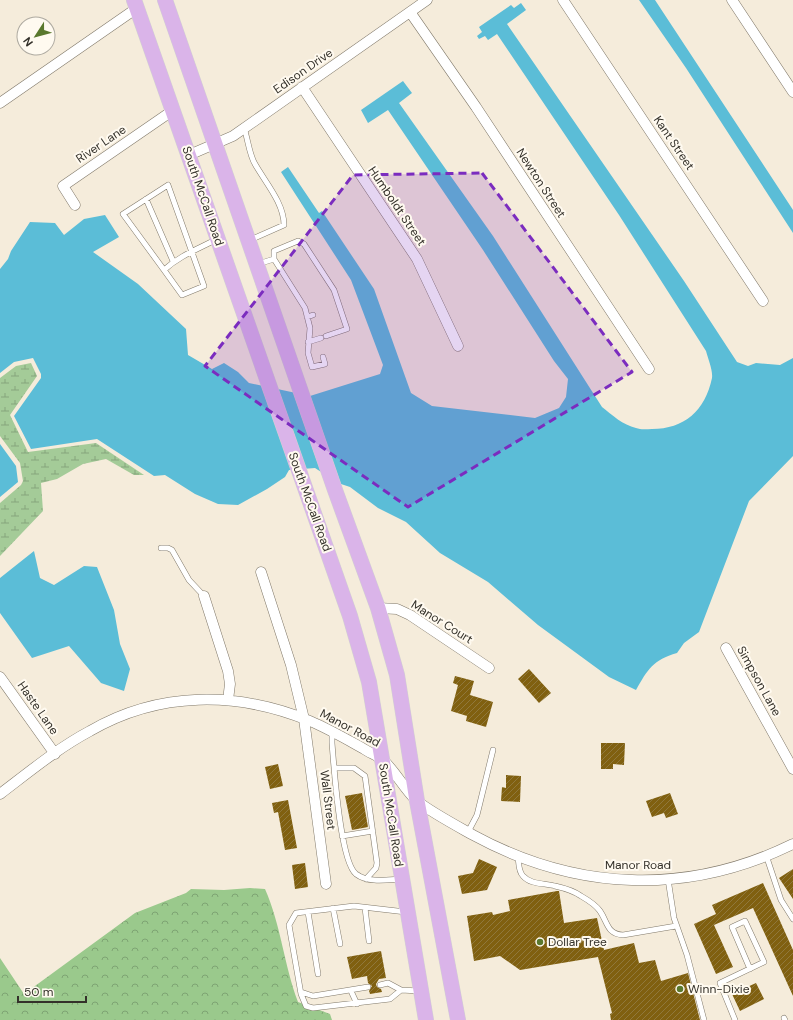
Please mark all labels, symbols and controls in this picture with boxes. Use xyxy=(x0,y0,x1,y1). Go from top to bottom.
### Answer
north arrow xyxy=(16,16,56,56)
text: N xyxy=(20,35,36,49)
street label: Edison Drive xyxy=(270,45,336,97)
street label: Kant Street xyxy=(650,113,698,173)
street label: River Lane xyxy=(73,121,129,167)
street label: South McCall Road xyxy=(178,144,228,248)
street label: Newton Street xyxy=(513,145,570,221)
street label: Humboldt Street xyxy=(365,163,430,249)
street label: South McCall Road xyxy=(285,450,335,554)
street label: Manor Court xyxy=(408,597,476,647)
street label: Simpson Lane xyxy=(733,643,785,719)
street label: Haste Lane xyxy=(14,678,62,738)
street label: Manor Road xyxy=(317,705,383,751)
street label: South McCall Road xyxy=(375,762,407,868)
street label: Wall Street xyxy=(316,769,340,831)
street label: Manor Road xyxy=(605,857,671,873)
place label: Dollar Tree xyxy=(548,934,607,950)
marker: Dollar Tree xyxy=(535,937,545,947)
scale bar xyxy=(18,978,86,1004)
place label: Winn-Dixie xyxy=(688,981,750,997)
text: 50 m xyxy=(24,984,53,1000)
marker: Winn-Dixie xyxy=(675,984,685,994)

